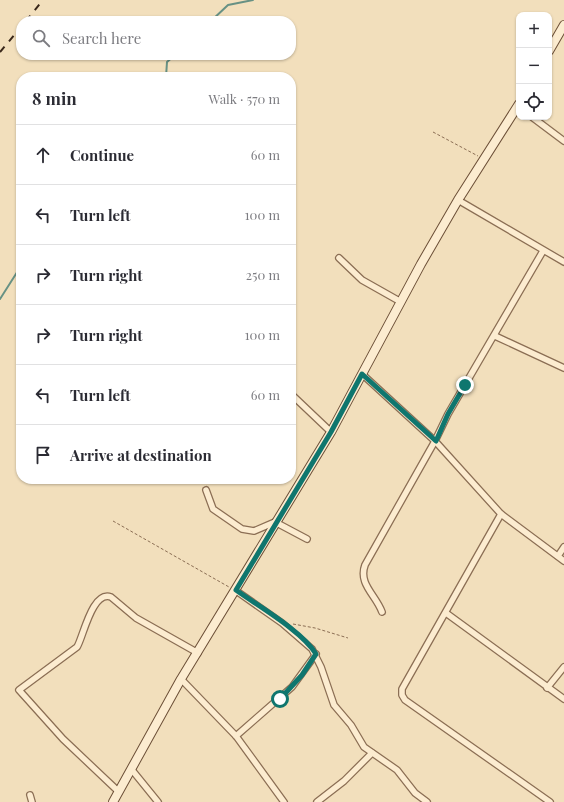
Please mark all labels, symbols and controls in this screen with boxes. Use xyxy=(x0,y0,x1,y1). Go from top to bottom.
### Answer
map controls xyxy=(516,12,552,120)
button: + xyxy=(516,12,552,48)
search box xyxy=(16,16,296,60)
icon: search xyxy=(30,27,52,49)
text: Search here xyxy=(62,28,141,48)
button: − xyxy=(516,48,552,84)
button: locate xyxy=(516,84,552,120)
text: 8 min xyxy=(32,87,77,109)
text: Walk · 570 m xyxy=(209,90,280,107)
icon: ahead xyxy=(32,144,54,166)
text: Continue xyxy=(70,145,134,165)
text: 60 m xyxy=(251,146,280,163)
icon: left xyxy=(32,204,54,226)
text: Turn left xyxy=(70,205,131,225)
text: 100 m xyxy=(245,206,280,223)
icon: right xyxy=(32,264,54,286)
text: Turn right xyxy=(70,265,143,285)
text: 250 m xyxy=(246,266,280,283)
icon: right xyxy=(32,324,54,346)
text: Turn right xyxy=(70,325,143,345)
text: 100 m xyxy=(245,326,280,343)
route end xyxy=(456,376,474,394)
icon: left xyxy=(32,384,54,406)
text: Turn left xyxy=(70,385,131,405)
text: 60 m xyxy=(251,386,280,403)
icon: arrive xyxy=(32,444,54,466)
text: Arrive at destination xyxy=(70,445,212,465)
route start xyxy=(271,690,289,708)

